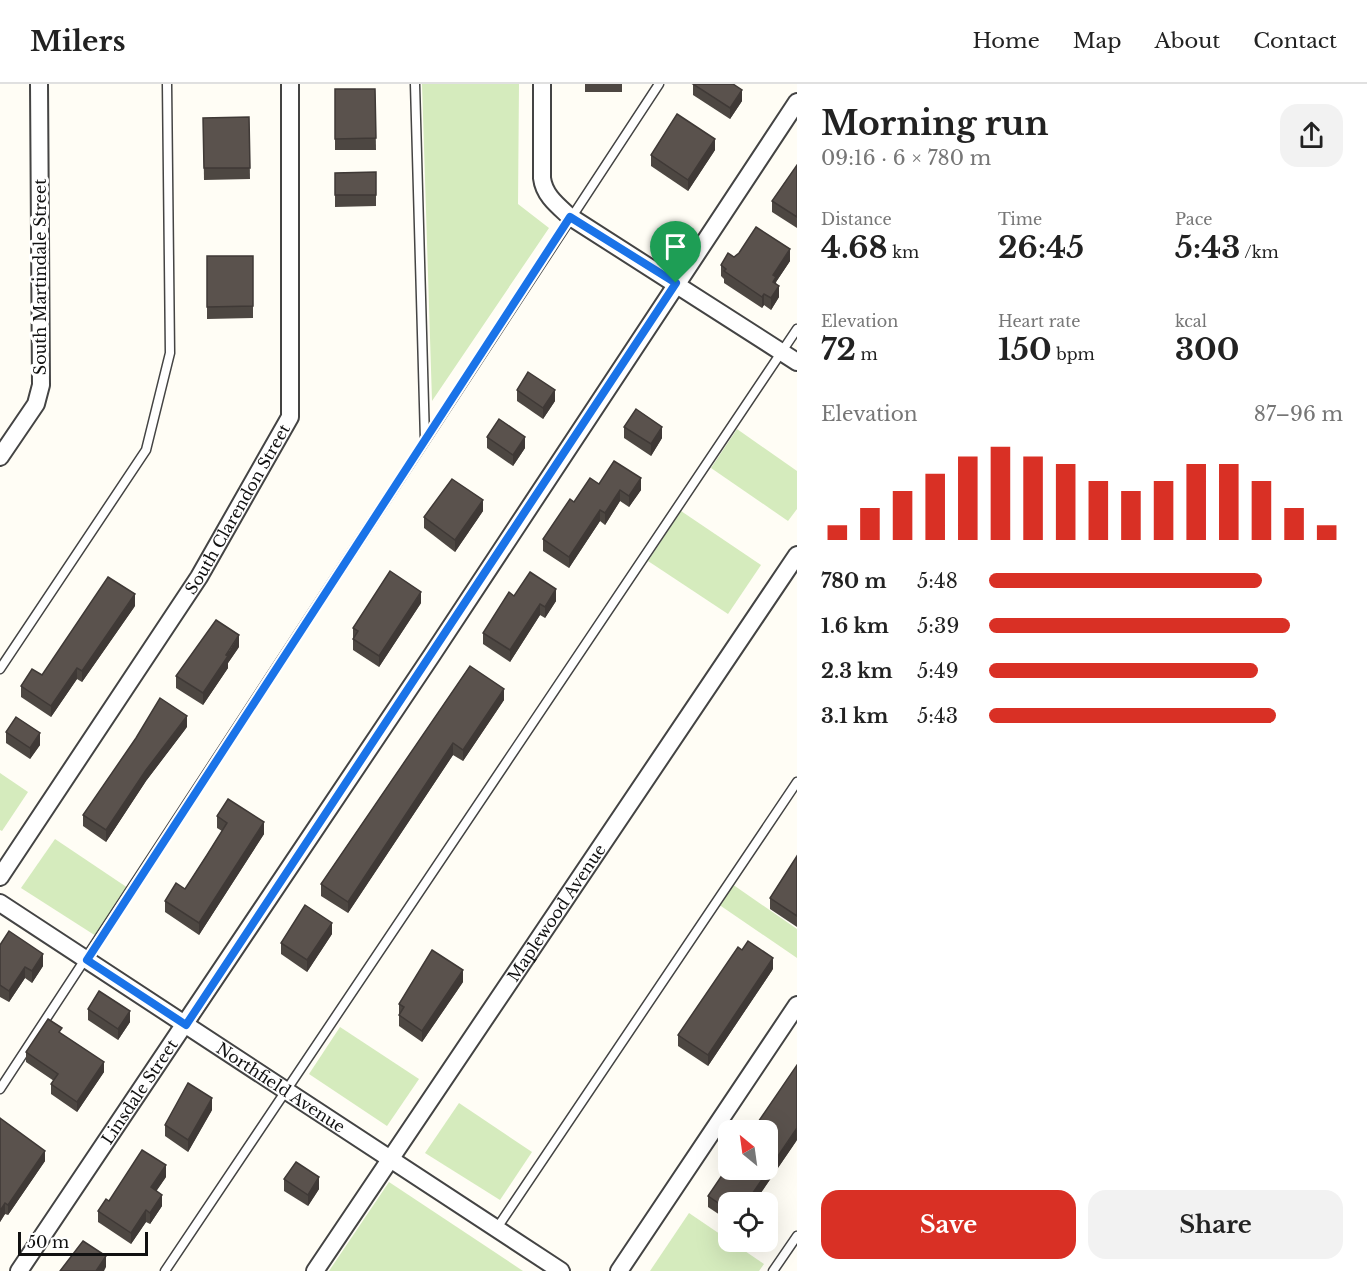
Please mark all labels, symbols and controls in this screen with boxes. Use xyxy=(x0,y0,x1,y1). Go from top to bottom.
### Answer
text: Milers xyxy=(30,24,125,59)
text: Home xyxy=(973,28,1040,54)
text: Map xyxy=(1073,28,1121,54)
text: About xyxy=(1154,28,1220,54)
text: Contact xyxy=(1253,28,1337,54)
text: Morning run xyxy=(821,103,1049,144)
button: share xyxy=(1280,104,1343,167)
text: 09:16 · 6 × 780 m xyxy=(821,146,991,170)
street label: South Martindale Street xyxy=(30,179,50,375)
text: Distance xyxy=(821,209,892,229)
text: Time xyxy=(998,209,1042,229)
text: Pace xyxy=(1175,209,1212,229)
pin xyxy=(650,221,701,283)
text: 4.68 xyxy=(821,229,888,266)
text: 26:45 xyxy=(998,229,1084,266)
text: 5:43 xyxy=(1175,229,1240,266)
icon: arrive xyxy=(659,230,692,263)
text: km xyxy=(888,242,919,262)
text: /km xyxy=(1240,242,1279,262)
text: Elevation xyxy=(821,311,898,331)
text: Heart rate xyxy=(998,311,1080,331)
text: kcal xyxy=(1175,311,1207,331)
text: 72 xyxy=(821,331,856,368)
text: 150 xyxy=(998,331,1052,368)
text: 300 xyxy=(1175,331,1239,368)
text: m xyxy=(856,344,878,364)
text: bpm xyxy=(1052,344,1095,364)
text: Elevation xyxy=(821,402,918,426)
text: 87–96 m xyxy=(1254,402,1343,426)
street label: South Clarendon Street xyxy=(180,420,294,598)
text: 780 m xyxy=(821,569,887,593)
text: 5:48 xyxy=(917,569,958,593)
text: 1.6 km xyxy=(821,614,889,638)
text: 5:39 xyxy=(917,614,959,638)
text: 2.3 km xyxy=(821,659,893,683)
text: 5:49 xyxy=(917,659,959,683)
text: 3.1 km xyxy=(821,704,888,728)
text: 5:43 xyxy=(917,704,958,728)
street label: Maplewood Avenue xyxy=(503,840,610,985)
street label: Linsdale Street xyxy=(97,1035,182,1148)
street label: Northfield Avenue xyxy=(213,1038,349,1137)
north arrow xyxy=(718,1120,778,1180)
map controls xyxy=(718,1120,778,1252)
button: Save xyxy=(821,1190,1076,1259)
button: Share xyxy=(1088,1190,1343,1259)
button: locate xyxy=(718,1192,778,1252)
scale bar xyxy=(18,1229,148,1256)
text: 50 m xyxy=(27,1232,69,1252)

